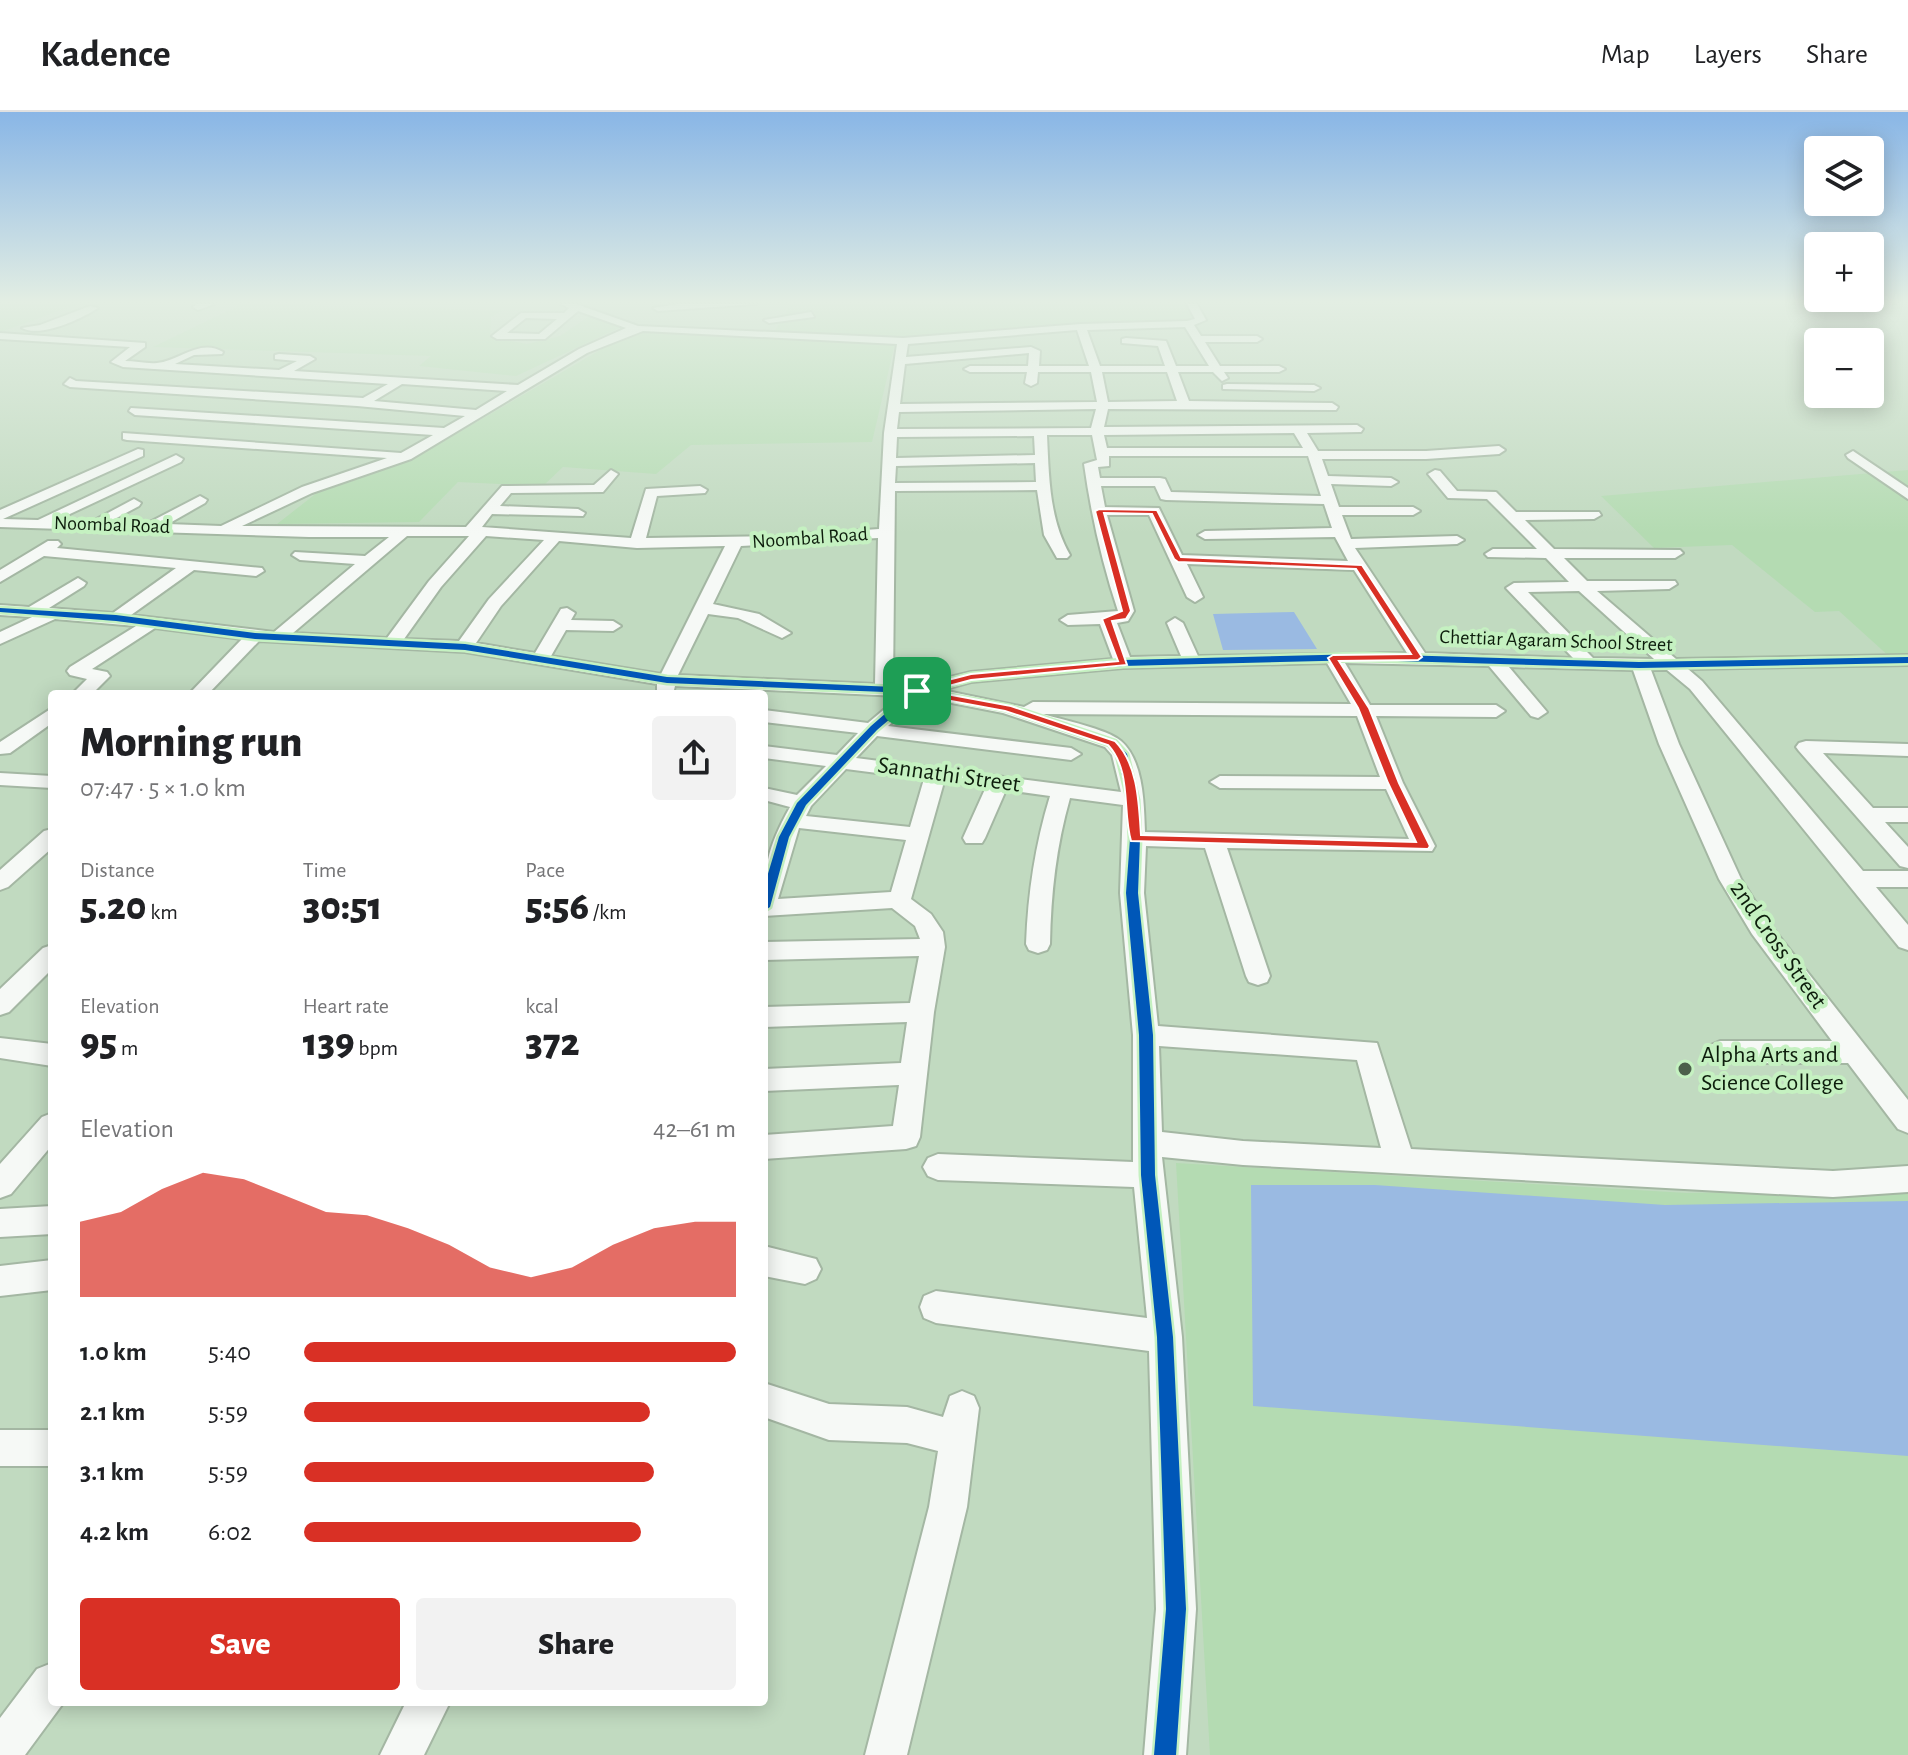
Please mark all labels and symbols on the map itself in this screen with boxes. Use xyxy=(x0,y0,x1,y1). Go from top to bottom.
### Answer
street label: Noombal Road xyxy=(54,513,170,537)
street label: Noombal Road xyxy=(751,524,869,552)
street label: Chettiar Agaram School Street xyxy=(1439,627,1673,655)
pin xyxy=(883,657,951,725)
street label: Sannathi Street xyxy=(876,753,1022,797)
street label: 2nd Cross Street xyxy=(1725,877,1831,1013)
place label: Alpha Arts and Science College xyxy=(1701,1043,1844,1095)
marker: Alpha Arts and Science College xyxy=(1676,1060,1694,1078)

